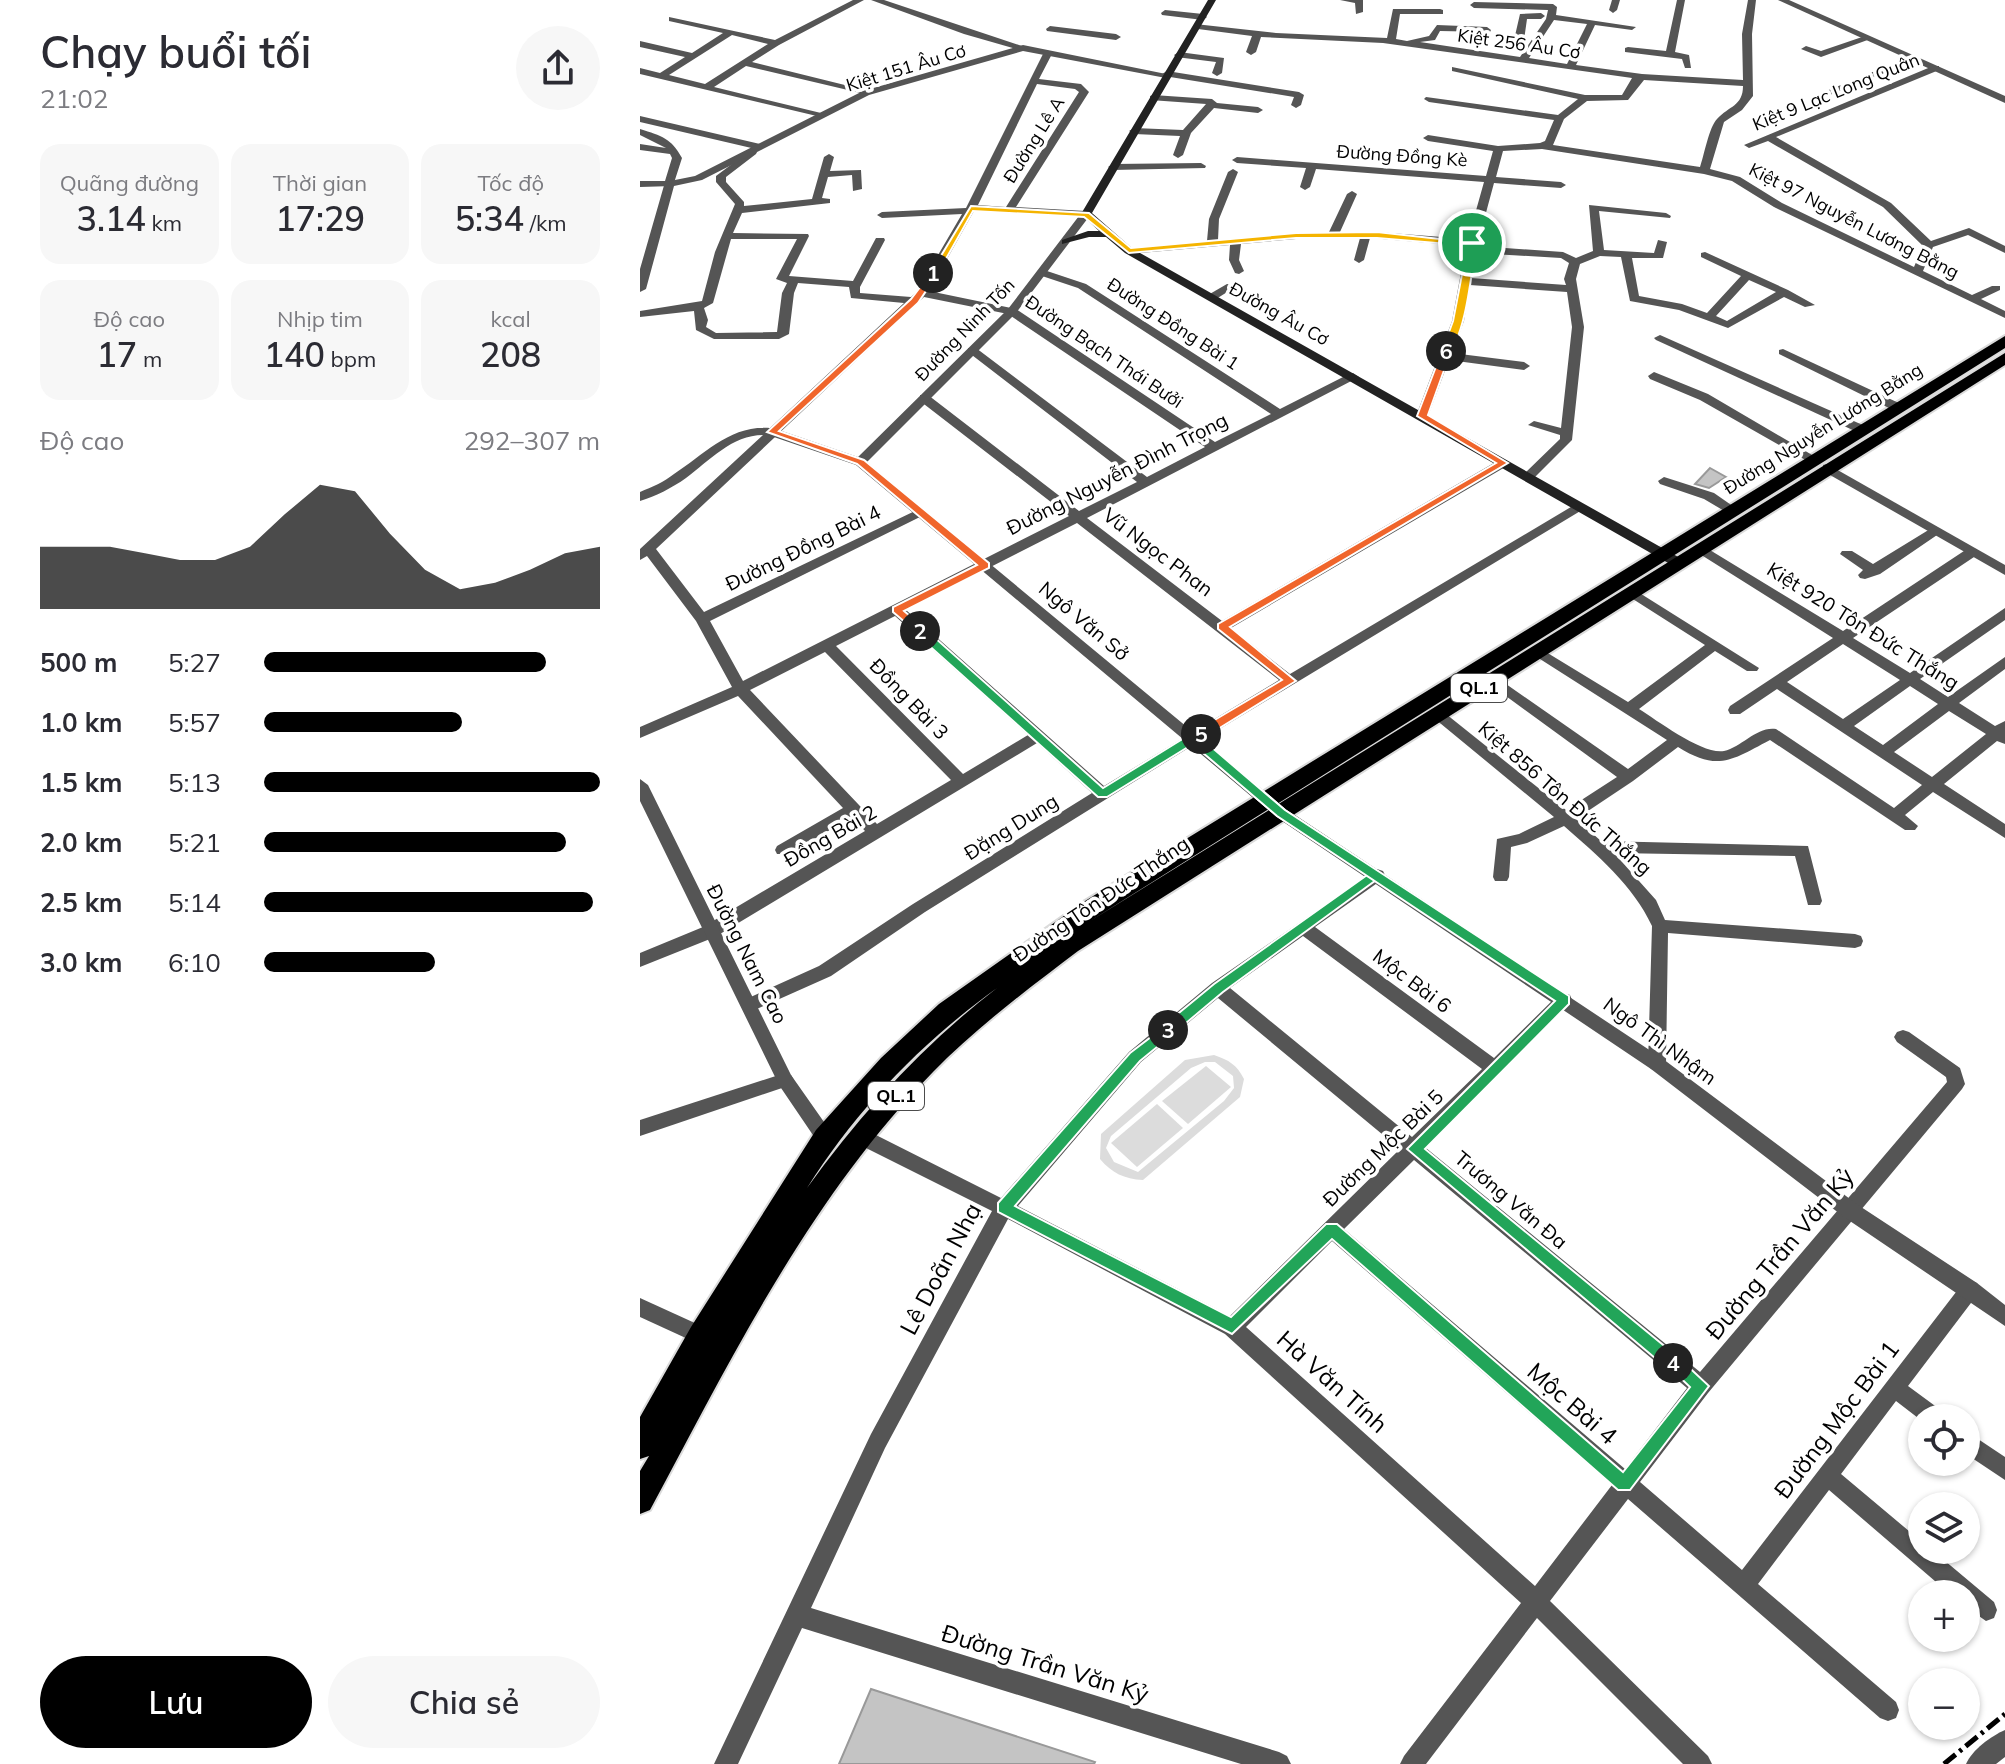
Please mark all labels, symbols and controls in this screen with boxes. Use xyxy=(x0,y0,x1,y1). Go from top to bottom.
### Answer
street label: Kiệt 256 Âu Cơ xyxy=(1456,23,1582,64)
text: Chạy buổi tối xyxy=(40,24,311,79)
button: share xyxy=(516,26,600,110)
street label: Kiệt 151 Âu Cơ xyxy=(843,38,968,97)
street label: Kiệt 9 Lạc Long Quân xyxy=(1749,48,1923,136)
text: 21:02 xyxy=(40,82,108,115)
street label: Đường Lê A xyxy=(998,92,1069,187)
street label: Đường Đồng Kè xyxy=(1336,139,1468,172)
street label: Kiệt 97 Nguyễn Lương Bằng xyxy=(1745,157,1963,284)
text: Quãng đường xyxy=(60,169,199,197)
text: Thời gian xyxy=(273,169,367,197)
text: Tốc độ xyxy=(477,169,544,197)
text: 3.14 xyxy=(77,197,146,240)
text: 17:29 xyxy=(275,197,365,240)
text: 5:34 xyxy=(455,197,524,240)
text: km xyxy=(146,209,182,237)
text: /km xyxy=(524,209,567,237)
pin xyxy=(1438,209,1506,277)
icon: arrive xyxy=(1450,221,1494,265)
pin: 1 xyxy=(913,253,953,293)
text: 1 xyxy=(926,259,940,287)
street label: Đường Đồng Bài 1 xyxy=(1103,272,1244,375)
street label: Đường Ninh Tốn xyxy=(910,273,1019,386)
street label: Đường Âu Cơ xyxy=(1225,277,1333,350)
street label: Đường Bạch Thái Bưởi xyxy=(1021,290,1188,413)
text: Độ cao xyxy=(94,305,165,333)
text: Nhịp tim xyxy=(277,305,363,333)
text: kcal xyxy=(491,305,531,333)
pin: 6 xyxy=(1426,331,1466,371)
text: 17 xyxy=(96,333,137,376)
text: 140 xyxy=(264,333,325,376)
text: 208 xyxy=(480,333,541,376)
text: 6 xyxy=(1439,337,1453,365)
text: m xyxy=(137,345,162,373)
text: bpm xyxy=(325,345,376,373)
street label: Đường Nguyễn Lương Bằng xyxy=(1719,358,1926,499)
street label: Đường Nguyễn Đình Trọng xyxy=(1002,407,1232,540)
text: Độ cao xyxy=(40,424,124,457)
text: 292–307 m xyxy=(464,424,600,457)
street label: Đường Đồng Bài 4 xyxy=(721,499,885,596)
street label: Vũ Ngọc Phan xyxy=(1098,502,1218,601)
street label: Kiệt 920 Tôn Đức Thắng xyxy=(1763,556,1964,695)
street label: Ngô Văn Sở xyxy=(1034,576,1135,666)
pin: 2 xyxy=(900,611,940,651)
text: 2 xyxy=(913,617,927,645)
text: 500 m xyxy=(40,646,117,679)
text: 5:27 xyxy=(168,646,221,679)
street label: Đồng Bài 3 xyxy=(865,653,954,744)
road number: QL.1 xyxy=(1451,674,1507,702)
text: 1.0 km xyxy=(40,706,123,739)
text: 5:57 xyxy=(168,706,221,739)
pin: 5 xyxy=(1181,714,1221,754)
street label: Kiệt 856 Tôn Đức Thắng xyxy=(1473,715,1657,880)
text: 5 xyxy=(1194,720,1208,748)
text: 1.5 km xyxy=(40,766,123,799)
text: 5:13 xyxy=(168,766,221,799)
street label: Đặng Dung xyxy=(959,788,1062,865)
street label: Đồng Bài 2 xyxy=(779,799,881,872)
text: 2.0 km xyxy=(40,826,123,859)
text: 5:21 xyxy=(168,826,221,859)
street label: Đường Tôn Đức Thắng xyxy=(1008,830,1194,967)
street label: Đường Nam Cao xyxy=(701,880,793,1028)
text: 2.5 km xyxy=(40,886,123,919)
text: 5:14 xyxy=(168,886,221,919)
street label: Mộc Bài 6 xyxy=(1368,943,1456,1018)
text: 3.0 km xyxy=(40,946,123,979)
text: 6:10 xyxy=(168,946,221,979)
street label: Ngô Thì Nhậm xyxy=(1599,991,1722,1090)
pin: 3 xyxy=(1148,1010,1188,1050)
text: 3 xyxy=(1161,1016,1175,1044)
road number: QL.1 xyxy=(868,1082,924,1110)
street label: Đường Mộc Bài 5 xyxy=(1317,1084,1448,1212)
street label: Trương Văn Đa xyxy=(1450,1145,1573,1254)
street label: Đường Trần Văn Kỷ xyxy=(1699,1161,1860,1345)
street label: Lê Doãn Nhạ xyxy=(893,1197,987,1340)
street label: Hà Văn Tính xyxy=(1271,1324,1394,1439)
street label: Đường Mộc Bài 1 xyxy=(1767,1335,1905,1504)
pin: 4 xyxy=(1653,1343,1693,1383)
text: 4 xyxy=(1666,1349,1680,1377)
street label: Mộc Bài 4 xyxy=(1521,1356,1624,1451)
map controls xyxy=(1908,1404,1980,1740)
button: locate xyxy=(1908,1404,1980,1476)
button: layers xyxy=(1908,1492,1980,1564)
button: + xyxy=(1908,1580,1980,1652)
street label: Đường Trần Văn Kỷ xyxy=(938,1617,1153,1709)
button: Lưu xyxy=(40,1656,312,1748)
button: Chia sẻ xyxy=(328,1656,600,1748)
button: − xyxy=(1908,1668,1980,1740)

